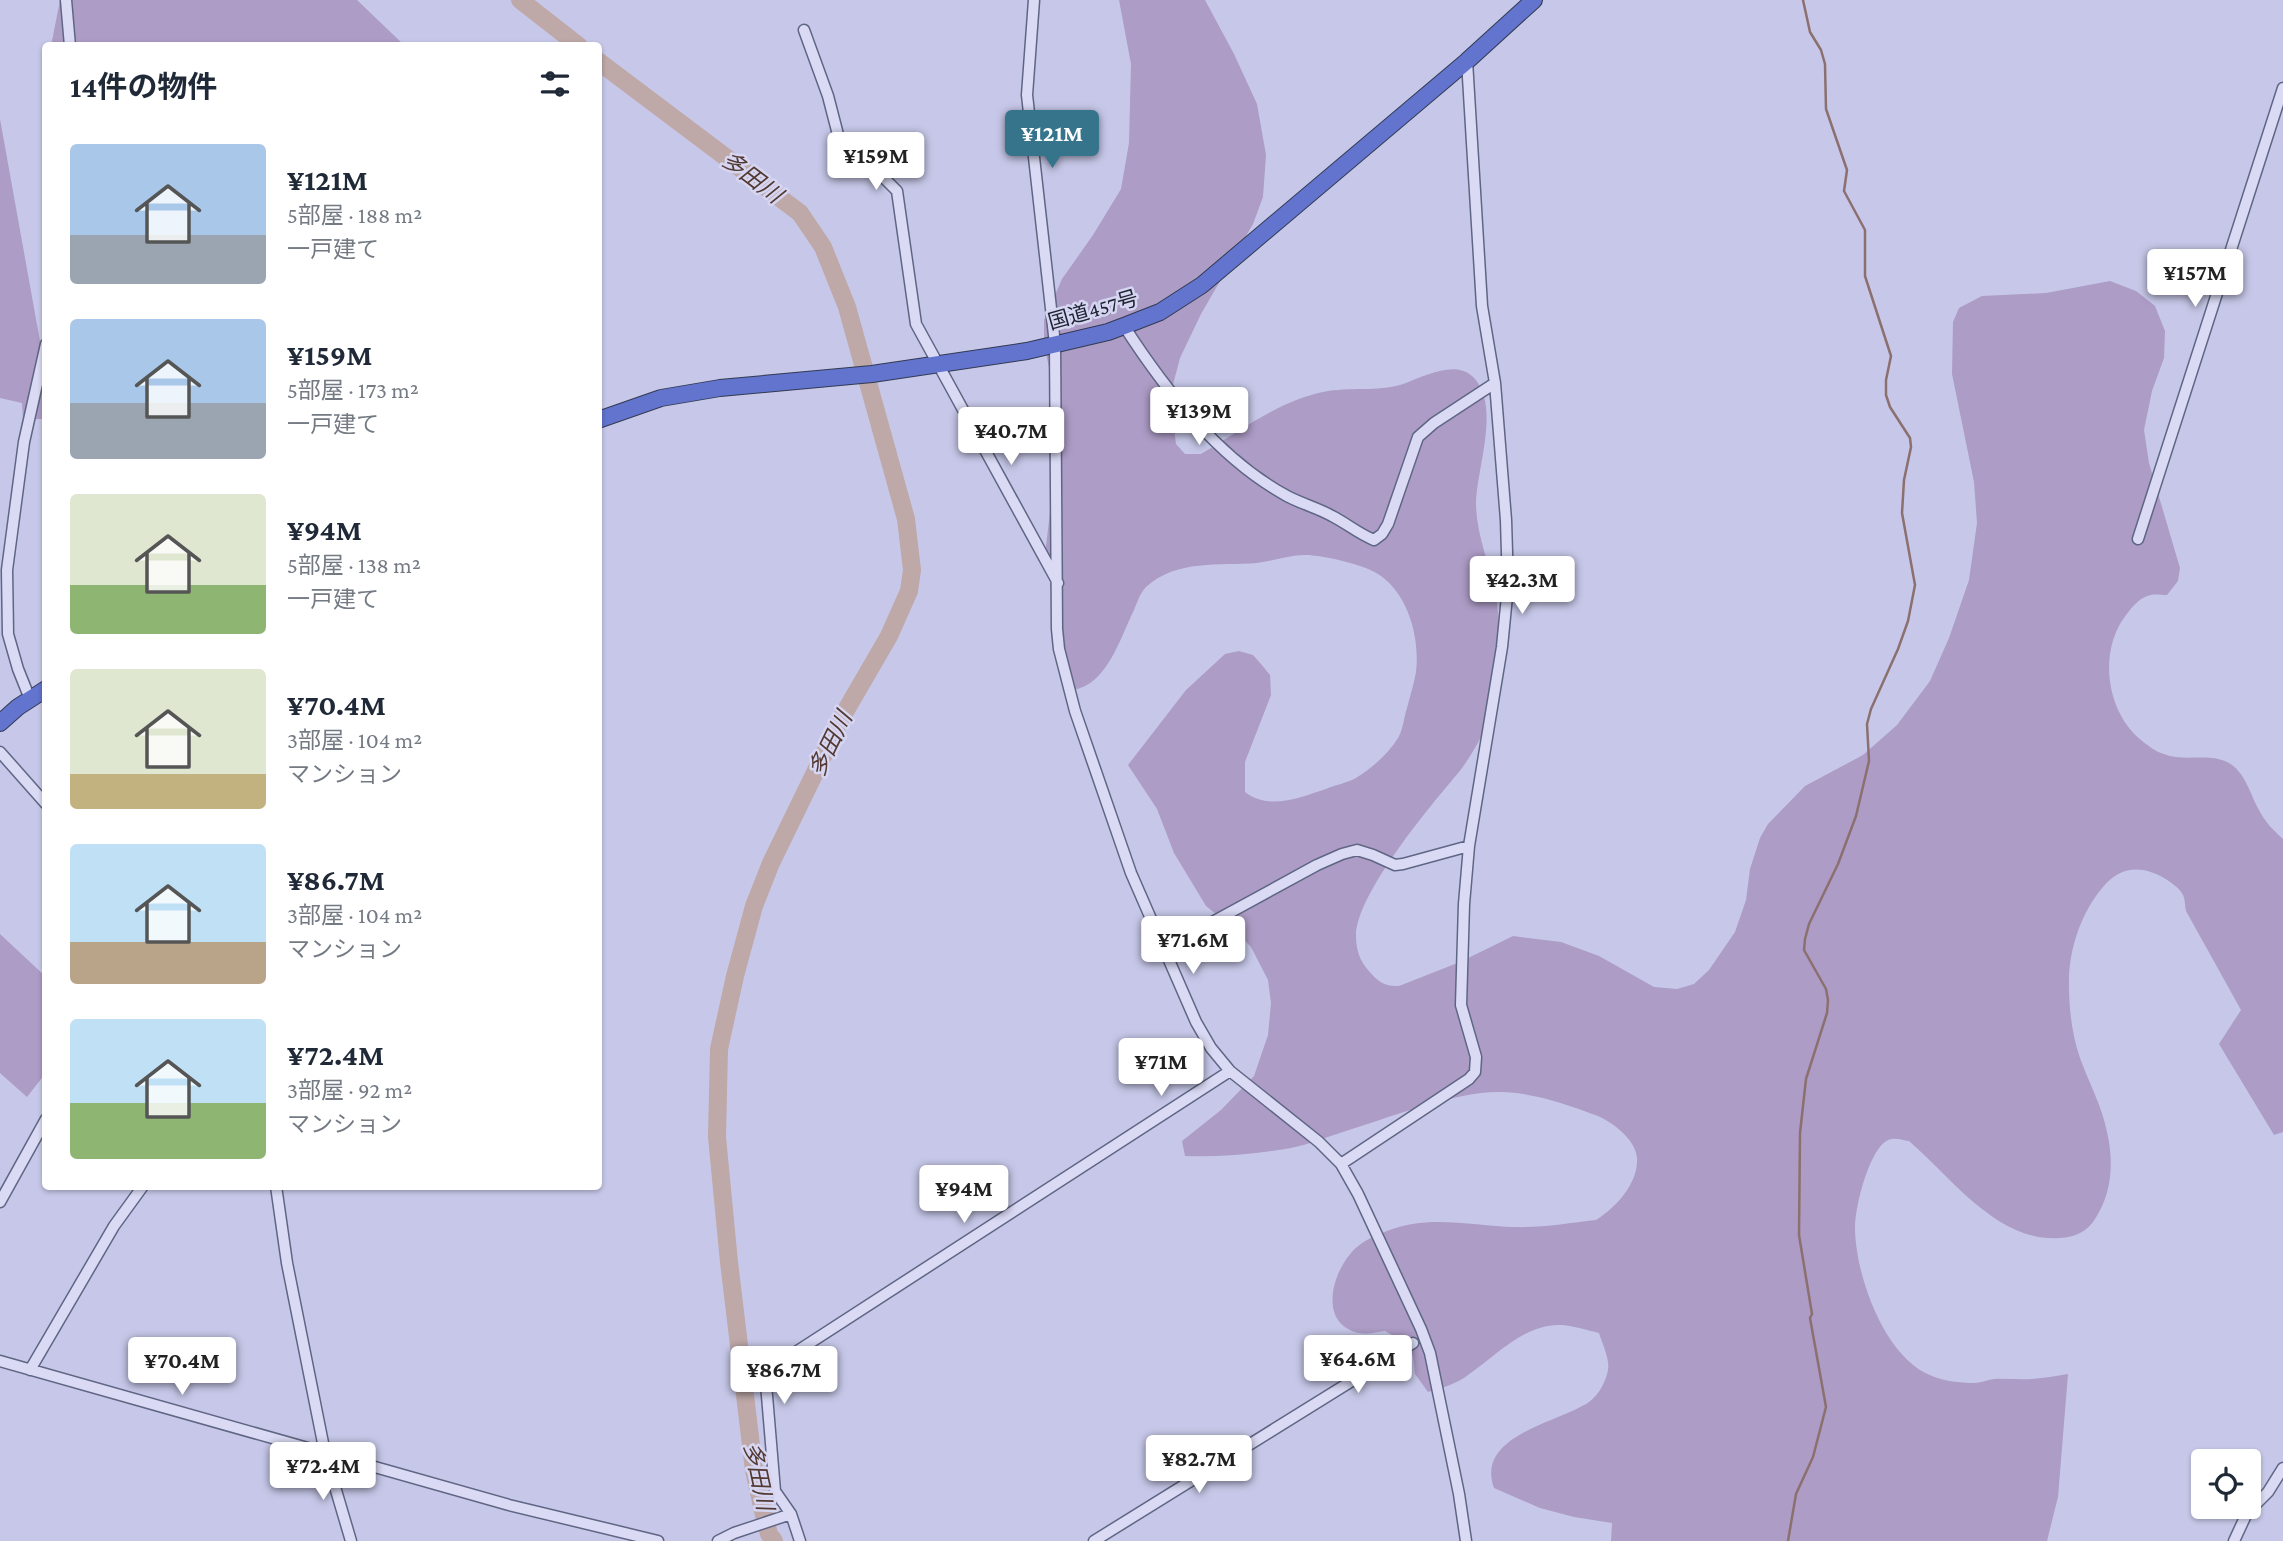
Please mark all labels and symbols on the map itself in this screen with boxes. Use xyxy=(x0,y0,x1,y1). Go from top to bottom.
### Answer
pin: ¥121M xyxy=(1003,110,1101,170)
pin: ¥159M xyxy=(827,132,925,192)
water label: 多田川 xyxy=(717,146,790,210)
pin: ¥157M xyxy=(2146,250,2244,309)
street label: 国道457号 xyxy=(1045,286,1141,334)
pin: ¥139M xyxy=(1150,388,1248,447)
pin: ¥40.7M xyxy=(954,407,1068,467)
pin: ¥42.3M xyxy=(1465,556,1579,616)
water label: 多田川 xyxy=(803,705,858,781)
pin: ¥71.6M xyxy=(1136,916,1250,976)
pin: ¥71M xyxy=(1120,1038,1202,1098)
pin: ¥94M xyxy=(923,1166,1005,1225)
pin: ¥64.6M xyxy=(1301,1336,1415,1395)
pin: ¥70.4M xyxy=(125,1338,239,1397)
pin: ¥86.7M xyxy=(727,1346,841,1406)
pin: ¥82.7M xyxy=(1142,1436,1256,1495)
water label: 多田川 xyxy=(739,1440,780,1515)
pin: ¥72.4M xyxy=(266,1442,380,1502)

